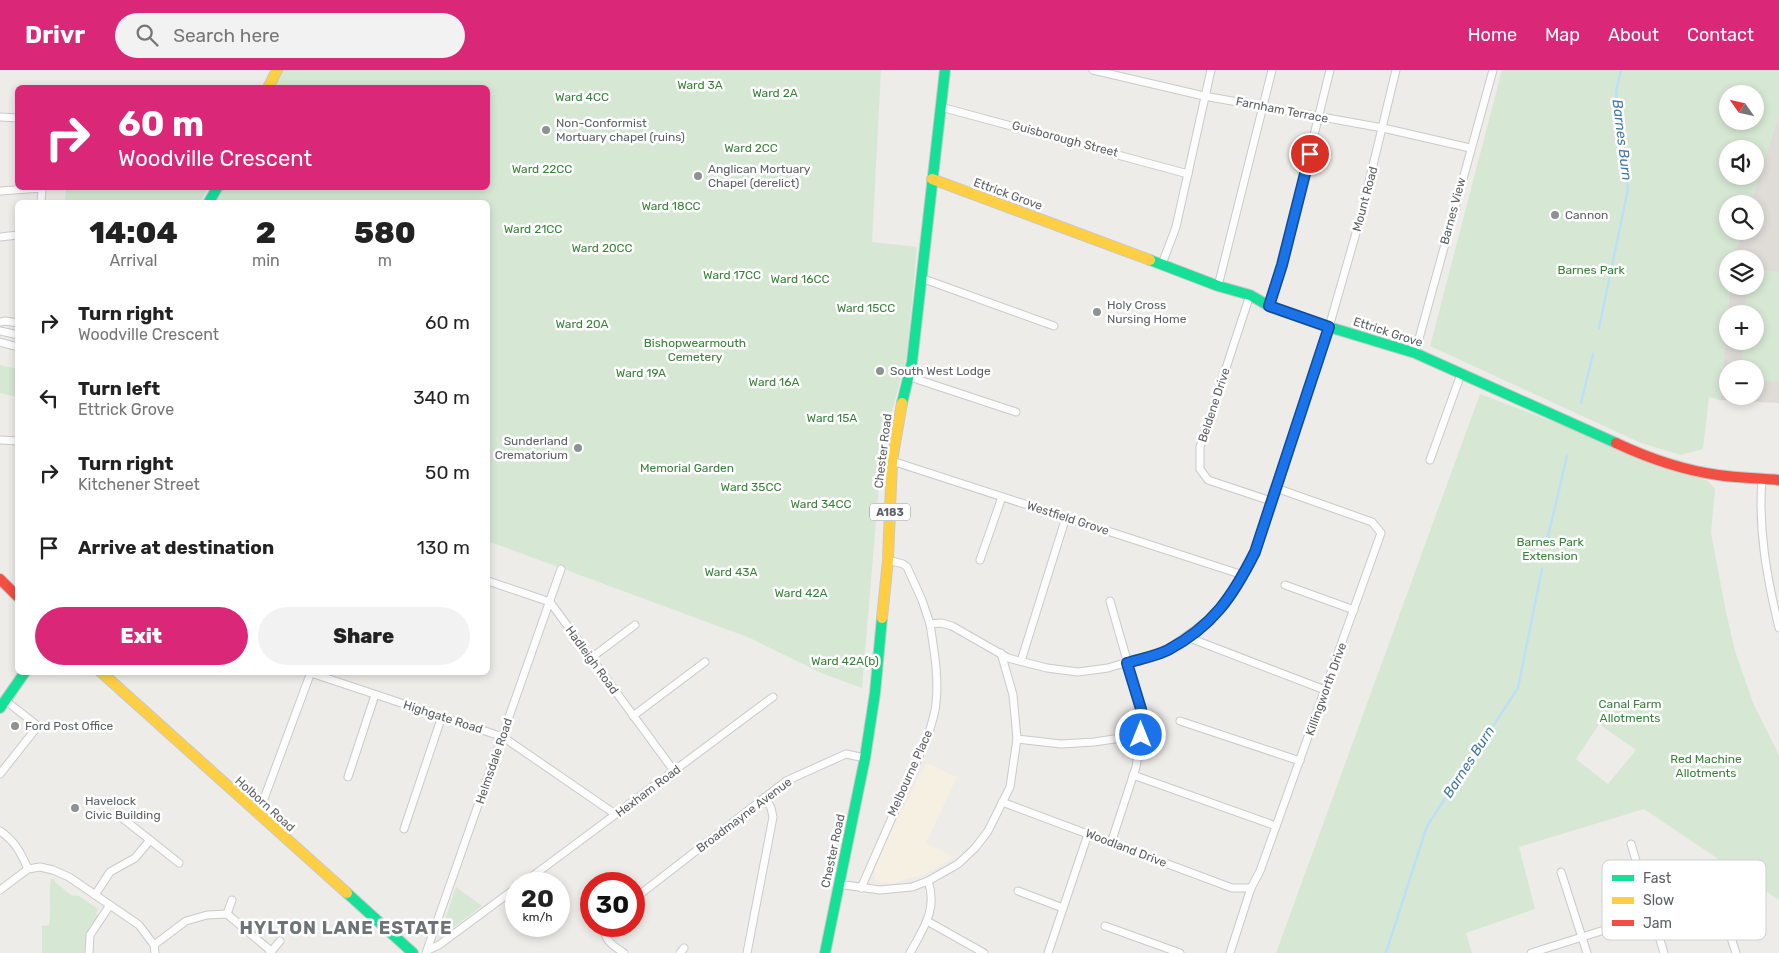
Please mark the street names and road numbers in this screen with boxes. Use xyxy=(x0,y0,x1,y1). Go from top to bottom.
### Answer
street label: Farnham Terrace xyxy=(1235,94,1330,126)
street label: Guisborough Street xyxy=(1010,118,1120,160)
street label: Mount Road xyxy=(1350,165,1380,233)
street label: Ettrick Grove xyxy=(972,175,1045,213)
street label: Barnes View xyxy=(1437,176,1469,246)
street label: Ettrick Grove xyxy=(1352,314,1425,350)
street label: Beldene Drive xyxy=(1195,366,1233,444)
street label: Chester Road xyxy=(871,413,895,489)
street label: Westfield Grove xyxy=(1025,498,1111,538)
road number: A183 xyxy=(870,504,910,521)
street label: Hadleigh Road xyxy=(563,623,621,697)
street label: Killingworth Drive xyxy=(1303,640,1349,737)
street label: Highgate Road xyxy=(402,698,484,736)
street label: Helmsdale Road xyxy=(473,716,515,806)
street label: Melbourne Place xyxy=(885,728,935,818)
street label: Hexham Road xyxy=(613,762,683,820)
street label: Holborn Road xyxy=(232,773,298,835)
street label: Broadmayne Avenue xyxy=(694,774,795,855)
street label: Chester Road xyxy=(818,813,848,889)
street label: Woodland Drive xyxy=(1083,826,1169,870)

